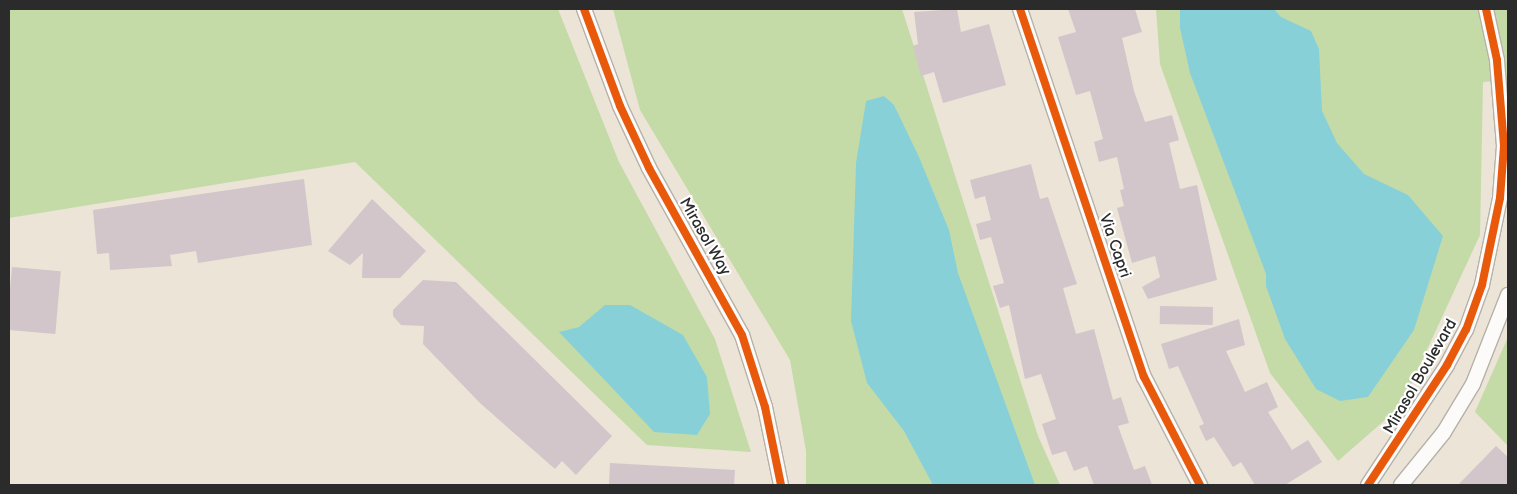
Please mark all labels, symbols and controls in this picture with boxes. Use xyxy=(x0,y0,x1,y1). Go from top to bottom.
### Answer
street label: Mirasol Way xyxy=(674,195,734,279)
street label: Via Capri xyxy=(1094,212,1134,280)
street label: Mirasol Boulevard xyxy=(1380,316,1462,438)

